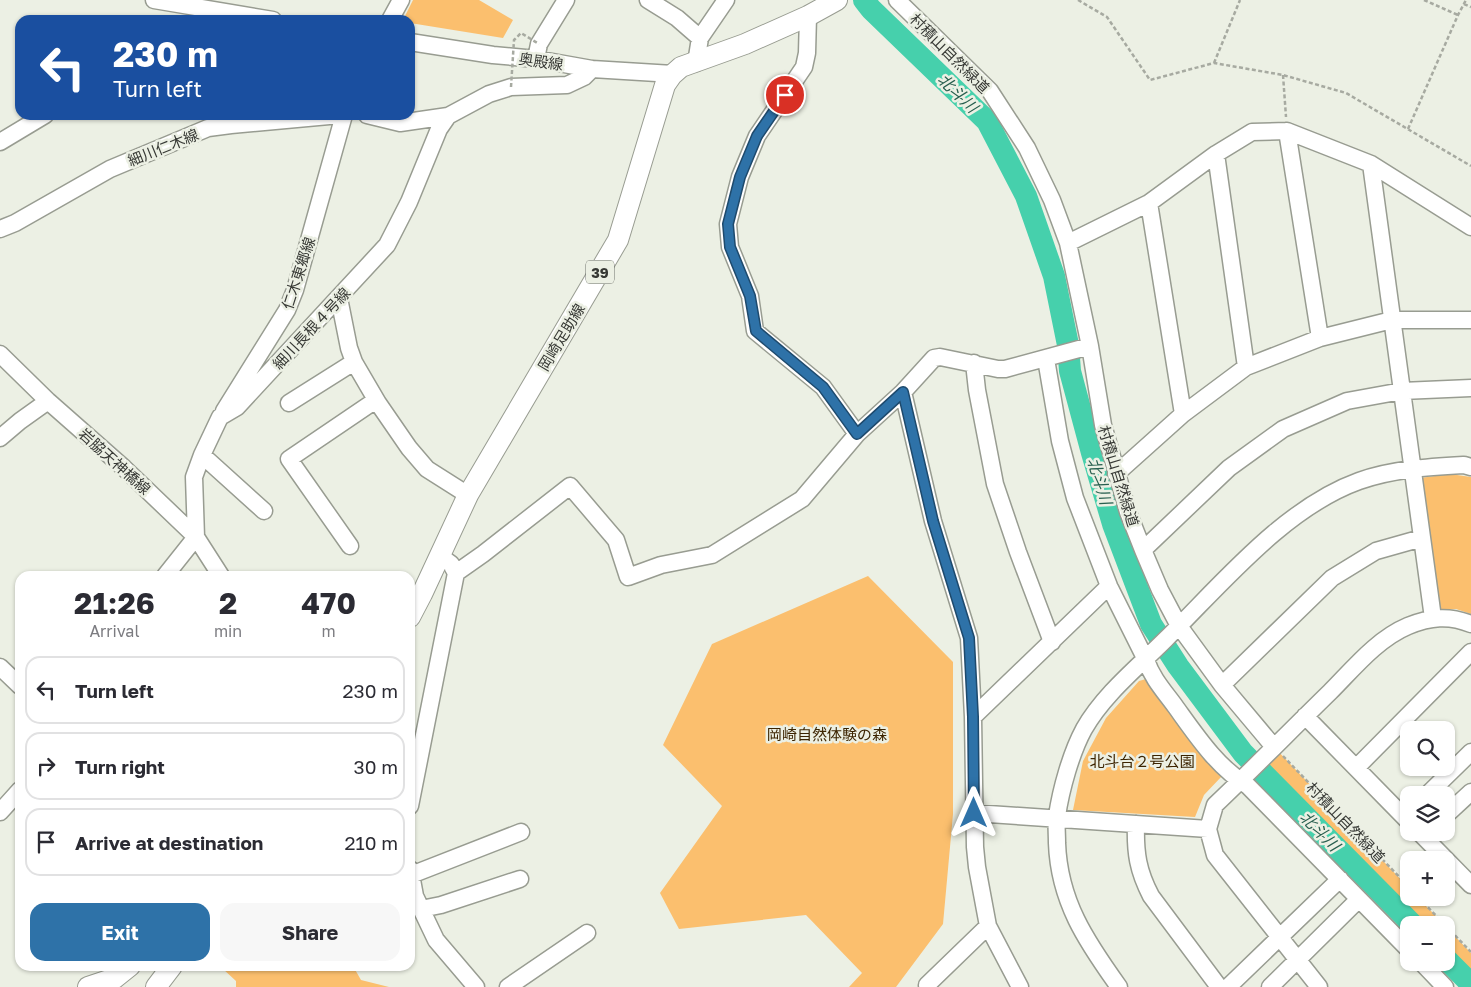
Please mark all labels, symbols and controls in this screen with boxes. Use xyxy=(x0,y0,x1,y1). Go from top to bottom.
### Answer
street label: 村積山自然緑道 xyxy=(907,10,993,96)
text: 230 m xyxy=(113,33,218,75)
icon: left xyxy=(30,35,95,100)
street label: 奥殿線 xyxy=(517,49,565,73)
water label: 北斗川 xyxy=(934,69,984,118)
pin xyxy=(764,74,806,116)
text: Turn left xyxy=(113,75,202,102)
icon: arrive xyxy=(771,81,799,109)
street label: 細川仁木線 xyxy=(125,125,201,169)
street label: 仁木東郷線 xyxy=(278,235,318,311)
road number: 39 xyxy=(586,260,614,284)
street label: 細川長根４号線 xyxy=(269,283,353,373)
street label: 岡崎足助線 xyxy=(534,300,588,374)
street label: 村積山自然緑道 xyxy=(1095,423,1143,529)
street label: 岩脇天神橋線 xyxy=(76,424,154,498)
water label: 北斗川 xyxy=(1083,455,1117,509)
text: 21:26 xyxy=(74,585,155,621)
text: 2 xyxy=(219,585,237,621)
text: 470 xyxy=(301,585,356,621)
text: Arrival xyxy=(89,621,140,641)
text: min xyxy=(214,621,242,641)
text: m xyxy=(322,621,336,641)
icon: left xyxy=(32,676,60,704)
text: Turn left xyxy=(75,679,154,702)
text: 230 m xyxy=(343,679,398,702)
map controls xyxy=(1400,721,1455,971)
button: search xyxy=(1400,721,1455,776)
park label: 岡崎自然体験の森 xyxy=(767,725,887,743)
icon: right xyxy=(32,752,60,780)
park label: 北斗台２号公園 xyxy=(1089,752,1195,770)
text: Turn right xyxy=(75,755,165,778)
text: 30 m xyxy=(354,755,398,778)
street label: 村積山自然緑道 xyxy=(1303,778,1389,866)
position arrow xyxy=(947,786,999,838)
button: layers xyxy=(1400,786,1455,841)
water label: 北斗川 xyxy=(1296,807,1345,856)
icon: arrive xyxy=(32,828,60,856)
text: Arrive at destination xyxy=(75,831,263,854)
text: 210 m xyxy=(344,831,398,854)
button: + xyxy=(1400,851,1455,906)
button: Exit xyxy=(30,903,210,961)
button: Share xyxy=(220,903,400,961)
button: − xyxy=(1400,916,1455,971)

